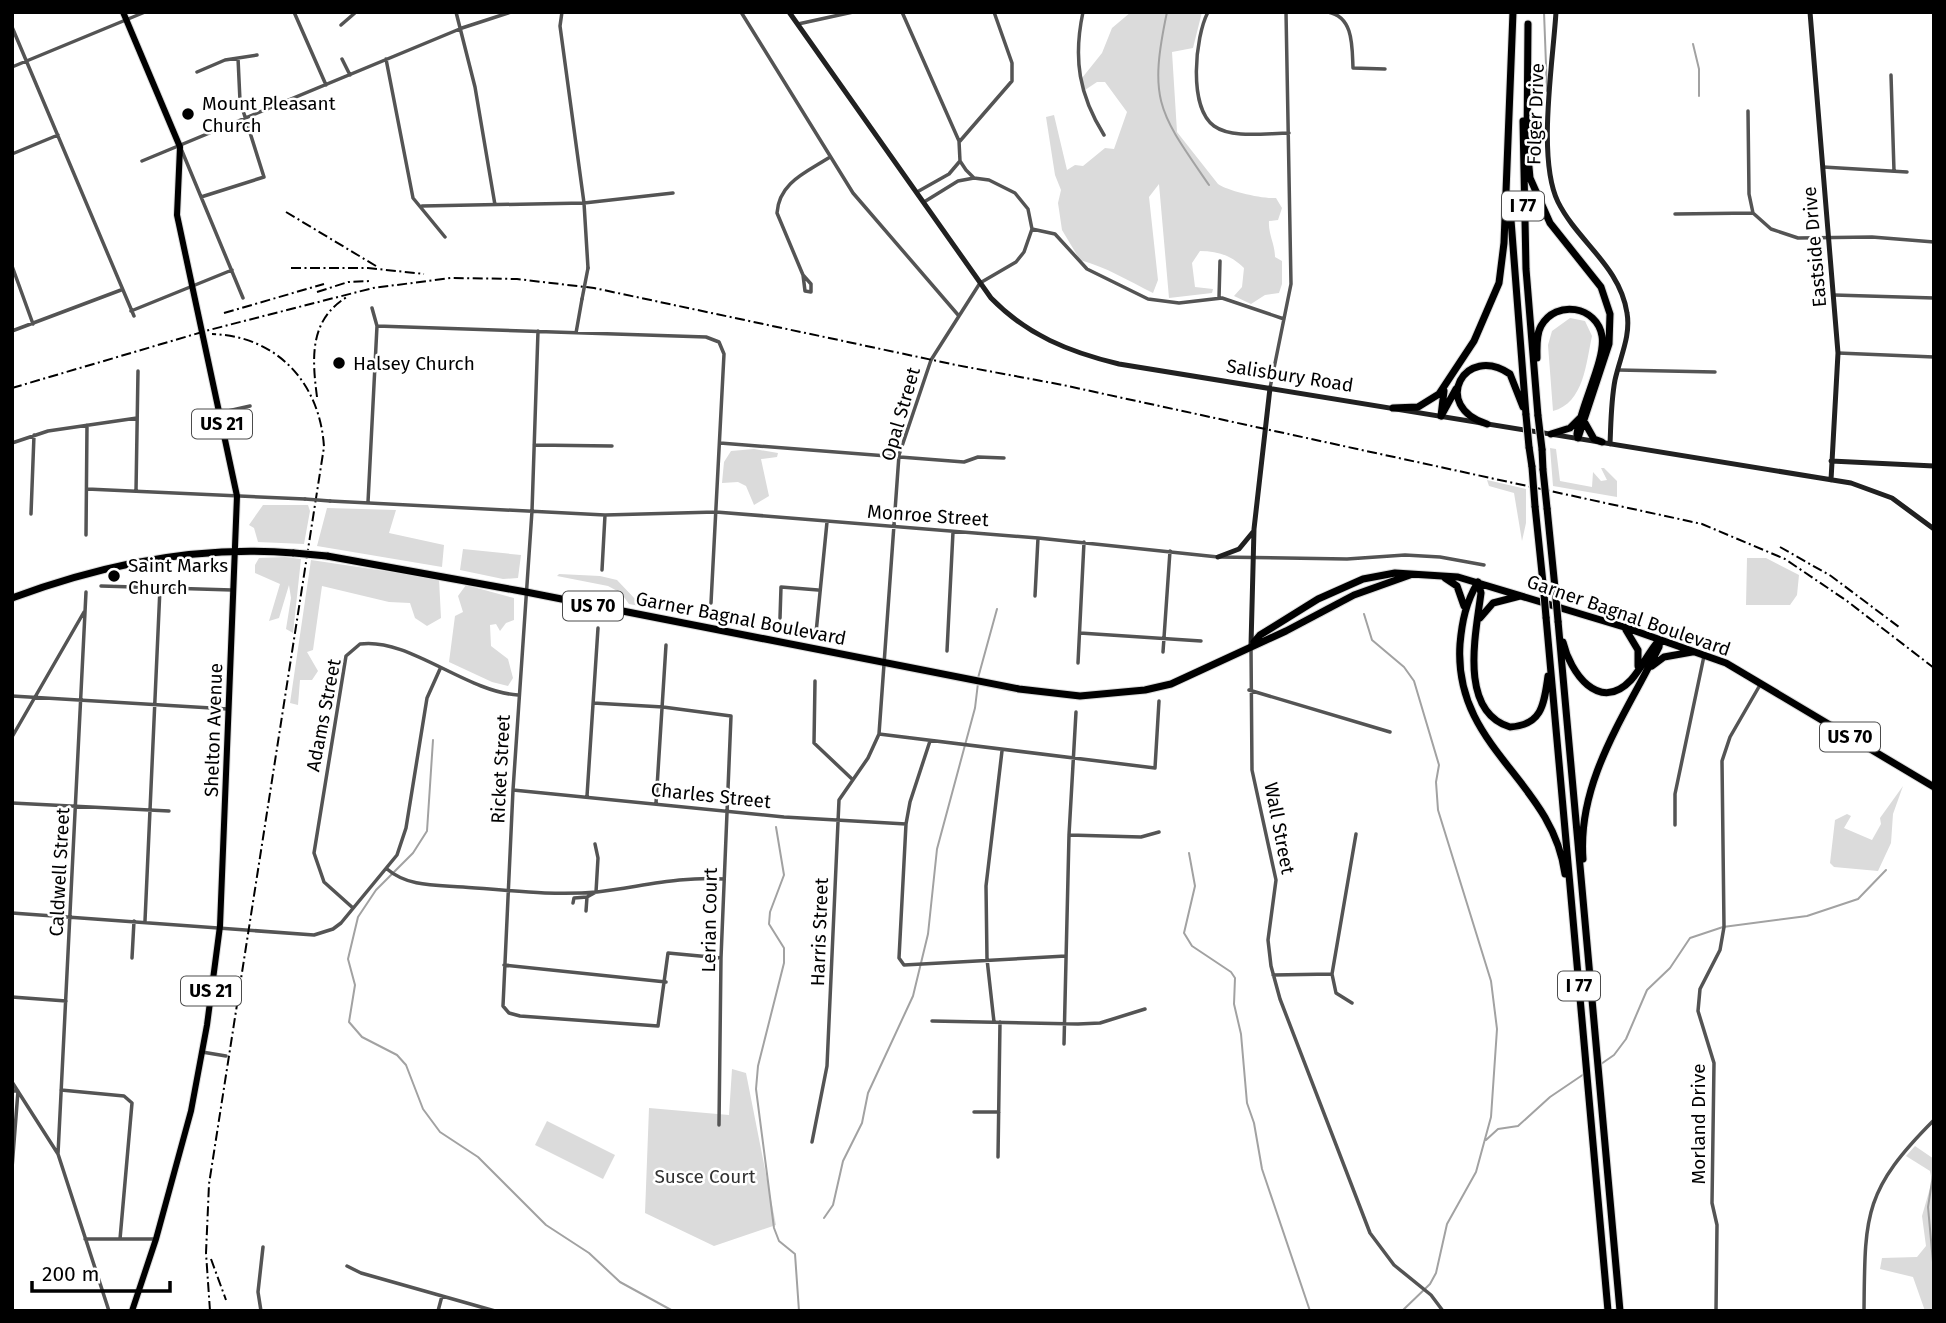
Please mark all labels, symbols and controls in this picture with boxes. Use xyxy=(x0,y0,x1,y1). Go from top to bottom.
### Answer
street label: Folger Drive xyxy=(1522,63,1549,165)
place label: Mount Pleasant Church xyxy=(202,92,336,137)
marker: Mount Pleasant Church xyxy=(180,106,196,122)
street label: Eastside Drive xyxy=(1798,186,1831,308)
road number: I 77 xyxy=(1502,191,1544,220)
place label: Halsey Church xyxy=(353,352,475,375)
street label: Salisbury Road xyxy=(1225,354,1355,397)
marker: Halsey Church xyxy=(331,355,347,371)
street label: Opal Street xyxy=(876,364,925,464)
road number: US 21 xyxy=(192,410,252,438)
street label: Monroe Street xyxy=(866,500,990,531)
place label: Saint Marks Church xyxy=(128,554,228,599)
marker: Saint Marks Church xyxy=(106,568,122,584)
street label: Garner Bagnal Boulevard xyxy=(1524,570,1734,661)
street label: Garner Bagnal Boulevard xyxy=(634,587,848,650)
road number: US 70 xyxy=(563,592,623,620)
street label: Adams Street xyxy=(301,657,346,773)
street label: Shelton Avenue xyxy=(200,663,227,798)
street label: Ricket Street xyxy=(486,714,515,824)
road number: US 70 xyxy=(1820,722,1880,752)
street label: Charles Street xyxy=(650,778,772,813)
street label: Wall Street xyxy=(1259,780,1300,876)
street label: Caldwell Street xyxy=(45,807,74,937)
street label: Lerian Court xyxy=(697,867,722,973)
street label: Harris Street xyxy=(806,877,833,987)
road number: I 77 xyxy=(1558,972,1600,1001)
road number: US 21 xyxy=(181,976,241,1006)
street label: Morland Drive xyxy=(1687,1063,1710,1185)
park label: Susce Court xyxy=(655,1165,756,1188)
scale bar xyxy=(32,1250,170,1294)
text: 200 m xyxy=(42,1261,99,1287)

